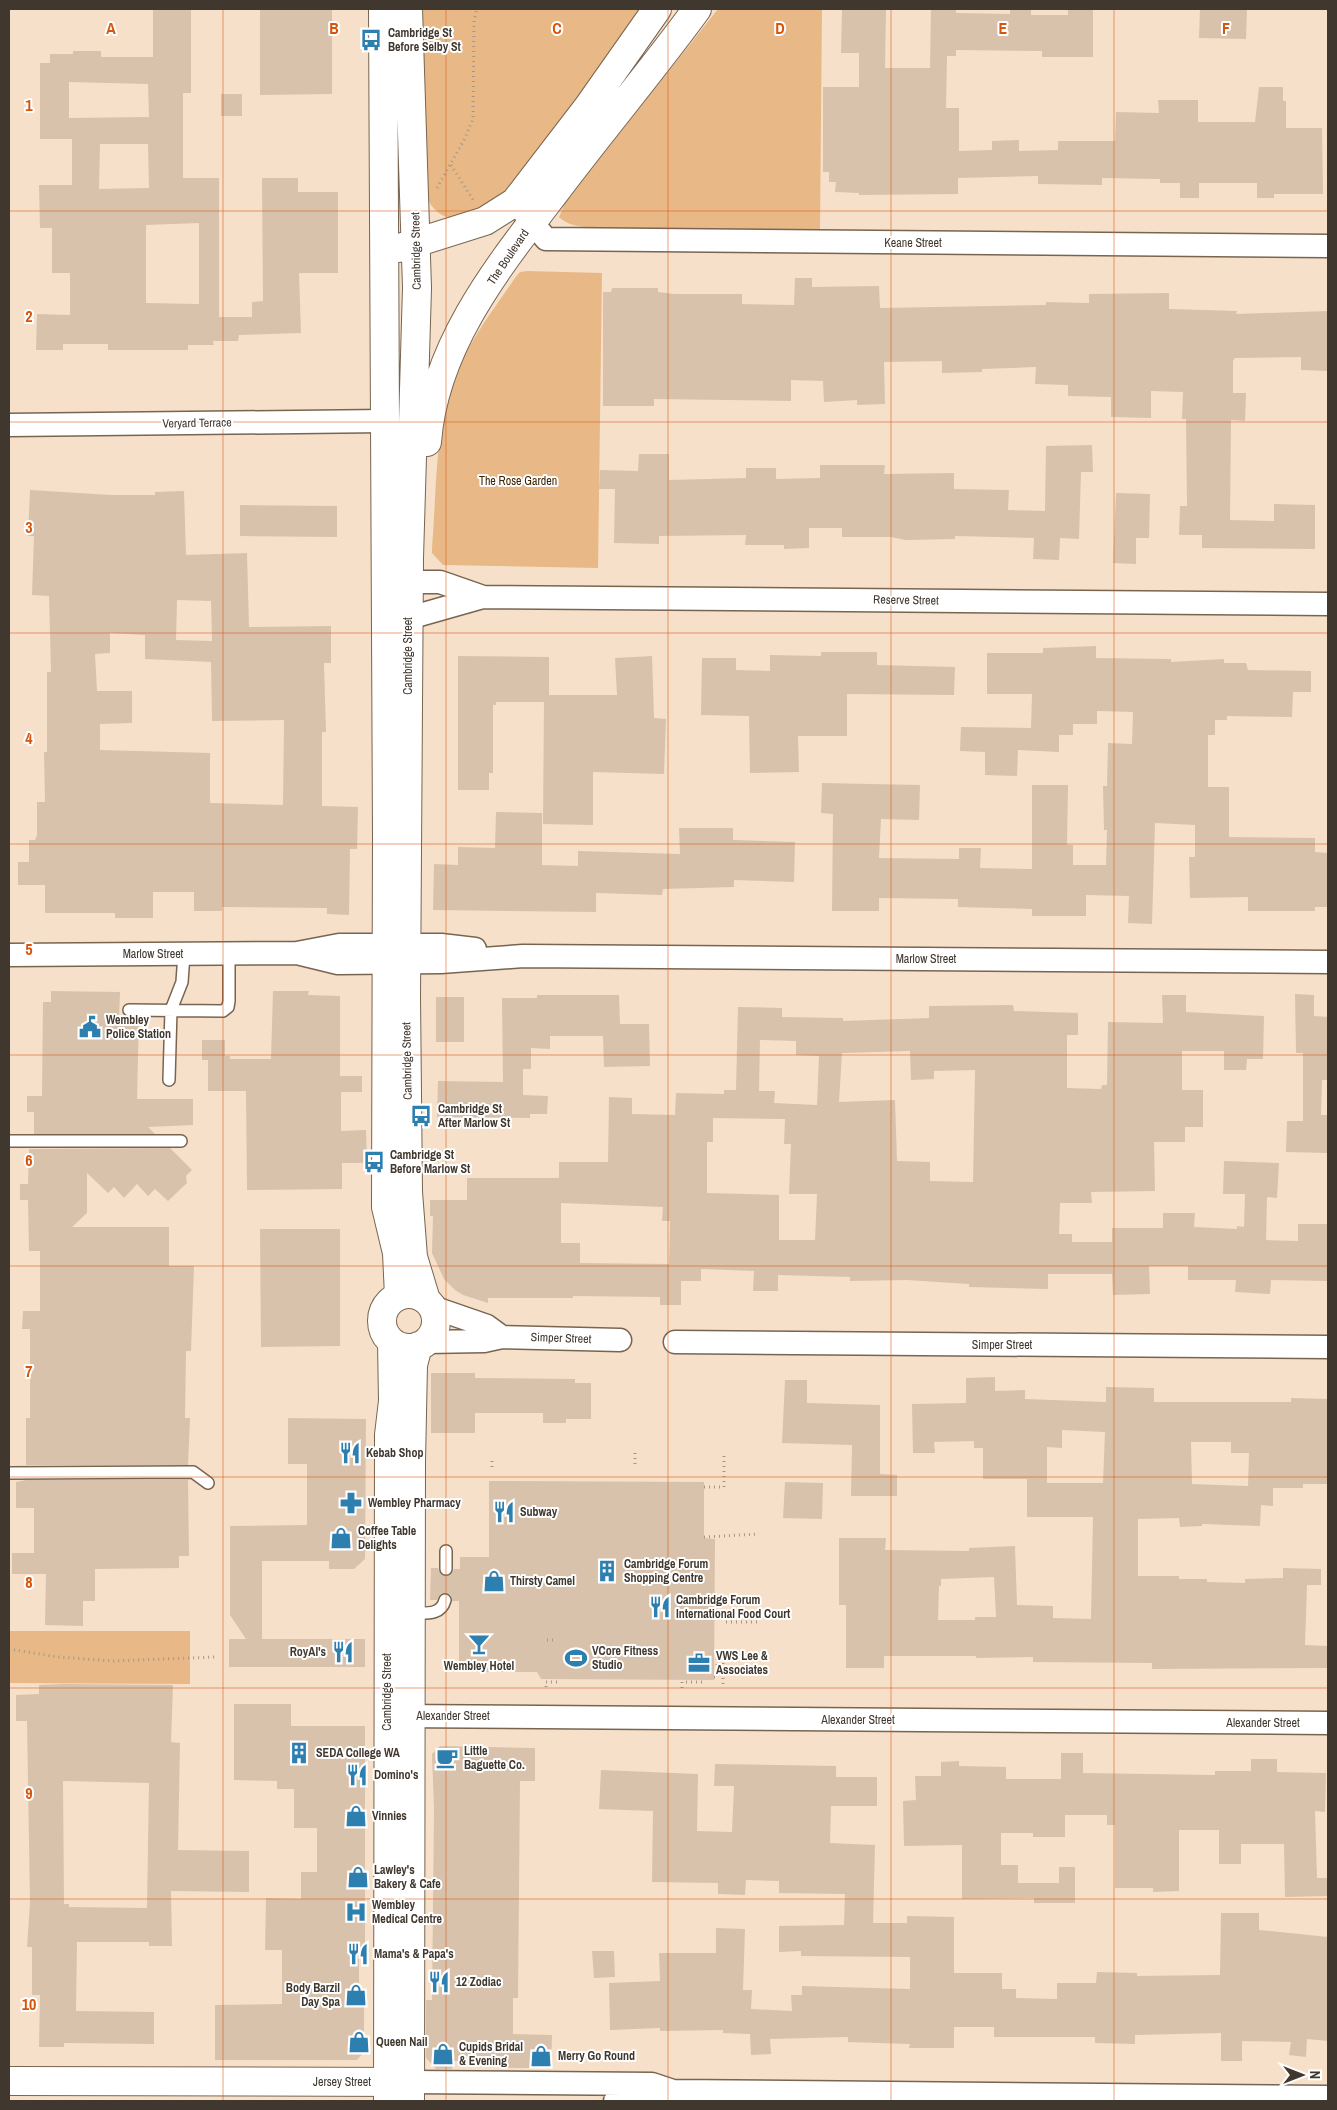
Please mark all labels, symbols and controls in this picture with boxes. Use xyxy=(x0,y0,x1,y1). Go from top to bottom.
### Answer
text: A xyxy=(106,17,116,39)
text: B xyxy=(329,17,339,39)
text: C xyxy=(552,17,562,39)
text: D xyxy=(775,17,785,39)
text: E xyxy=(999,17,1008,39)
text: F xyxy=(1222,17,1230,39)
place label: Cambridge St Before Selby St xyxy=(388,25,461,55)
bus stop icon: Cambridge St Before Selby St xyxy=(358,27,384,53)
text: 1 xyxy=(25,94,33,116)
street label: Cambridge Street xyxy=(407,212,425,290)
street label: The Boulevard xyxy=(483,226,533,288)
street label: Keane Street xyxy=(884,235,942,251)
text: 2 xyxy=(25,305,33,327)
street label: Veryard Terrace xyxy=(162,414,232,432)
park label: The Rose Garden xyxy=(479,473,557,489)
text: 3 xyxy=(25,516,33,538)
street label: Reserve Street xyxy=(873,591,939,609)
street label: Cambridge Street xyxy=(400,617,416,695)
text: 4 xyxy=(25,727,33,749)
text: 5 xyxy=(25,938,33,960)
street label: Marlow Street xyxy=(123,946,184,962)
street label: Marlow Street xyxy=(896,951,957,967)
place label: Wembley Police Station xyxy=(106,1012,171,1042)
public building icon: Wembley Police Station xyxy=(77,1014,103,1040)
street label: Cambridge Street xyxy=(398,1022,416,1100)
place label: Cambridge St After Marlow St xyxy=(438,1101,511,1131)
bus stop icon: Cambridge St After Marlow St xyxy=(408,1103,434,1129)
place label: Cambridge St Before Marlow St xyxy=(390,1147,471,1177)
text: 6 xyxy=(25,1149,33,1171)
bus stop icon: Cambridge St Before Marlow St xyxy=(361,1149,387,1175)
street label: Simper Street xyxy=(530,1329,592,1347)
street label: Simper Street xyxy=(972,1337,1033,1353)
text: 7 xyxy=(25,1360,33,1382)
restaurant icon: Kebab Shop xyxy=(337,1440,363,1466)
place label: Kebab Shop xyxy=(366,1445,423,1461)
pharmacy icon: Wembley Pharmacy xyxy=(338,1490,364,1516)
place label: Wembley Pharmacy xyxy=(368,1495,461,1511)
restaurant icon: Subway xyxy=(491,1499,517,1525)
place label: Subway xyxy=(520,1504,558,1520)
place label: Coffee Table Delights xyxy=(358,1523,417,1553)
shop icon: Coffee Table Delights xyxy=(328,1525,354,1551)
place label: Cambridge Forum Shopping Centre xyxy=(624,1556,709,1586)
building icon: Cambridge Forum Shopping Centre xyxy=(594,1558,620,1584)
shop icon: Thirsty Camel xyxy=(481,1568,507,1594)
text: 8 xyxy=(25,1571,33,1593)
place label: Thirsty Camel xyxy=(510,1573,575,1589)
place label: Cambridge Forum International Food Court xyxy=(676,1592,791,1622)
restaurant icon: Cambridge Forum International Food Court xyxy=(647,1594,673,1620)
bar icon: Wembley Hotel xyxy=(466,1631,492,1657)
restaurant icon: RoyAl's xyxy=(330,1639,356,1665)
place label: VCore Fitness Studio xyxy=(592,1643,659,1673)
place label: RoyAl's xyxy=(290,1644,327,1660)
sports icon: VCore Fitness Studio xyxy=(563,1645,589,1671)
place label: VWS Lee & Associates xyxy=(716,1648,768,1678)
office icon: VWS Lee & Associates xyxy=(686,1650,712,1676)
street label: Cambridge Street xyxy=(379,1653,395,1731)
place label: Wembley Hotel xyxy=(444,1658,514,1674)
street label: Alexander Street xyxy=(415,1708,490,1724)
street label: Alexander Street xyxy=(820,1712,895,1728)
street label: Alexander Street xyxy=(1225,1715,1300,1731)
building icon: SEDA College WA xyxy=(286,1740,312,1766)
place label: Little Baguette Co. xyxy=(464,1743,525,1773)
place label: SEDA College WA xyxy=(316,1745,401,1761)
cafe icon: Little Baguette Co. xyxy=(434,1745,460,1771)
restaurant icon: Domino's xyxy=(344,1762,370,1788)
place label: Domino's xyxy=(374,1767,419,1783)
text: 9 xyxy=(25,1782,33,1804)
shop icon: Vinnies xyxy=(343,1803,369,1829)
place label: Vinnies xyxy=(372,1808,407,1824)
place label: Lawley's Bakery & Cafe xyxy=(374,1862,441,1892)
shop icon: Lawley's Bakery & Cafe xyxy=(345,1864,371,1890)
place label: Wembley Medical Centre xyxy=(372,1897,443,1927)
hospital icon: Wembley Medical Centre xyxy=(343,1899,369,1925)
restaurant icon: Mama's & Papa's xyxy=(345,1941,371,1967)
place label: Mama's & Papa's xyxy=(374,1946,454,1962)
restaurant icon: 12 Zodiac xyxy=(426,1969,452,1995)
place label: 12 Zodiac xyxy=(456,1974,502,1990)
place label: Body Barzil Day Spa xyxy=(286,1980,341,2010)
shop icon: Body Barzil Day Spa xyxy=(343,1982,369,2008)
text: 10 xyxy=(22,1993,36,2015)
shop icon: Queen Nail xyxy=(346,2029,372,2055)
place label: Queen Nail xyxy=(376,2034,428,2050)
place label: Cupids Bridal & Evening xyxy=(459,2039,523,2069)
shop icon: Cupids Bridal & Evening xyxy=(430,2041,456,2067)
shop icon: Merry Go Round xyxy=(528,2043,554,2069)
place label: Merry Go Round xyxy=(558,2048,635,2064)
north arrow xyxy=(1277,2050,1327,2100)
text: N xyxy=(1306,2071,1324,2079)
street label: Jersey Street xyxy=(313,2074,371,2090)

